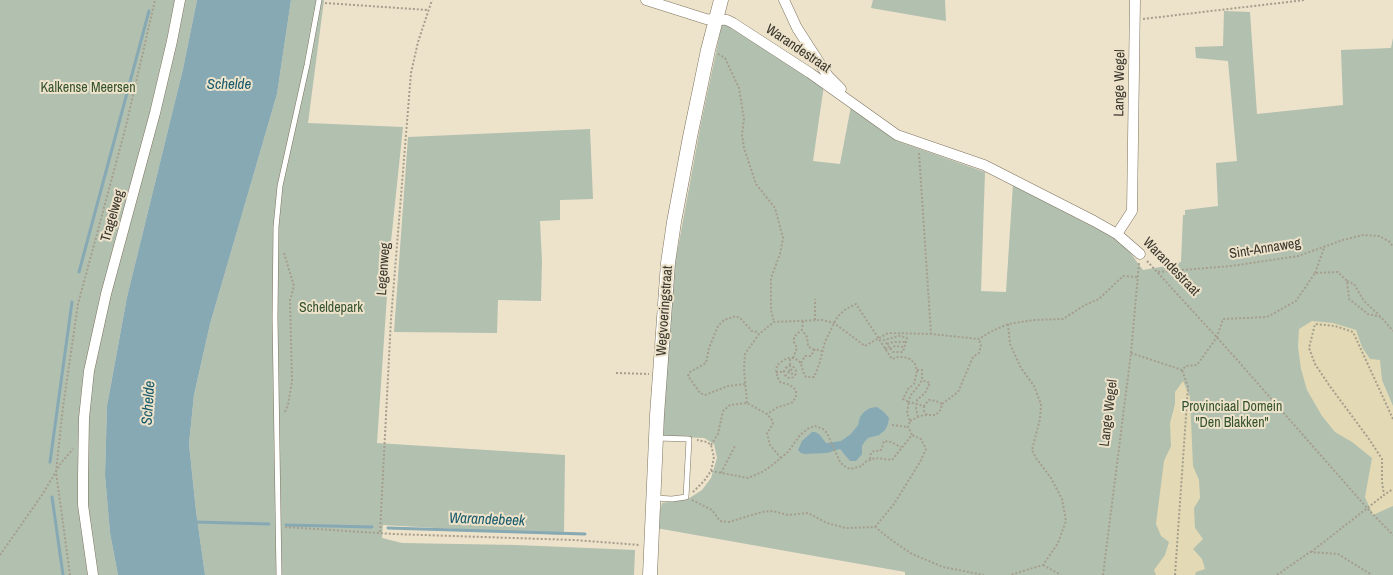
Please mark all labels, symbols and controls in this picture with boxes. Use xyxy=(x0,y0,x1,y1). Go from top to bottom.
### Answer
street label: Warandestraat xyxy=(762,21,834,77)
street label: Lange Wegel xyxy=(1111,49,1129,117)
water label: Schelde xyxy=(207,76,251,94)
park label: Kalkense Meersen xyxy=(40,80,136,96)
street label: Tragelweg xyxy=(98,188,128,244)
street label: Warandestraat xyxy=(1139,234,1203,300)
street label: Sint-Annaweg xyxy=(1228,235,1302,263)
street label: Legenweg xyxy=(374,242,394,296)
street label: Wegvoeringstraat xyxy=(653,265,677,357)
park label: Scheldepark xyxy=(299,300,363,316)
street label: Lange Wegel xyxy=(1097,379,1121,447)
water label: Schelde xyxy=(138,380,160,426)
park label: Provinciaal Domein "Den Blakken" xyxy=(1182,399,1282,432)
water label: Warandebeek xyxy=(449,510,525,530)

